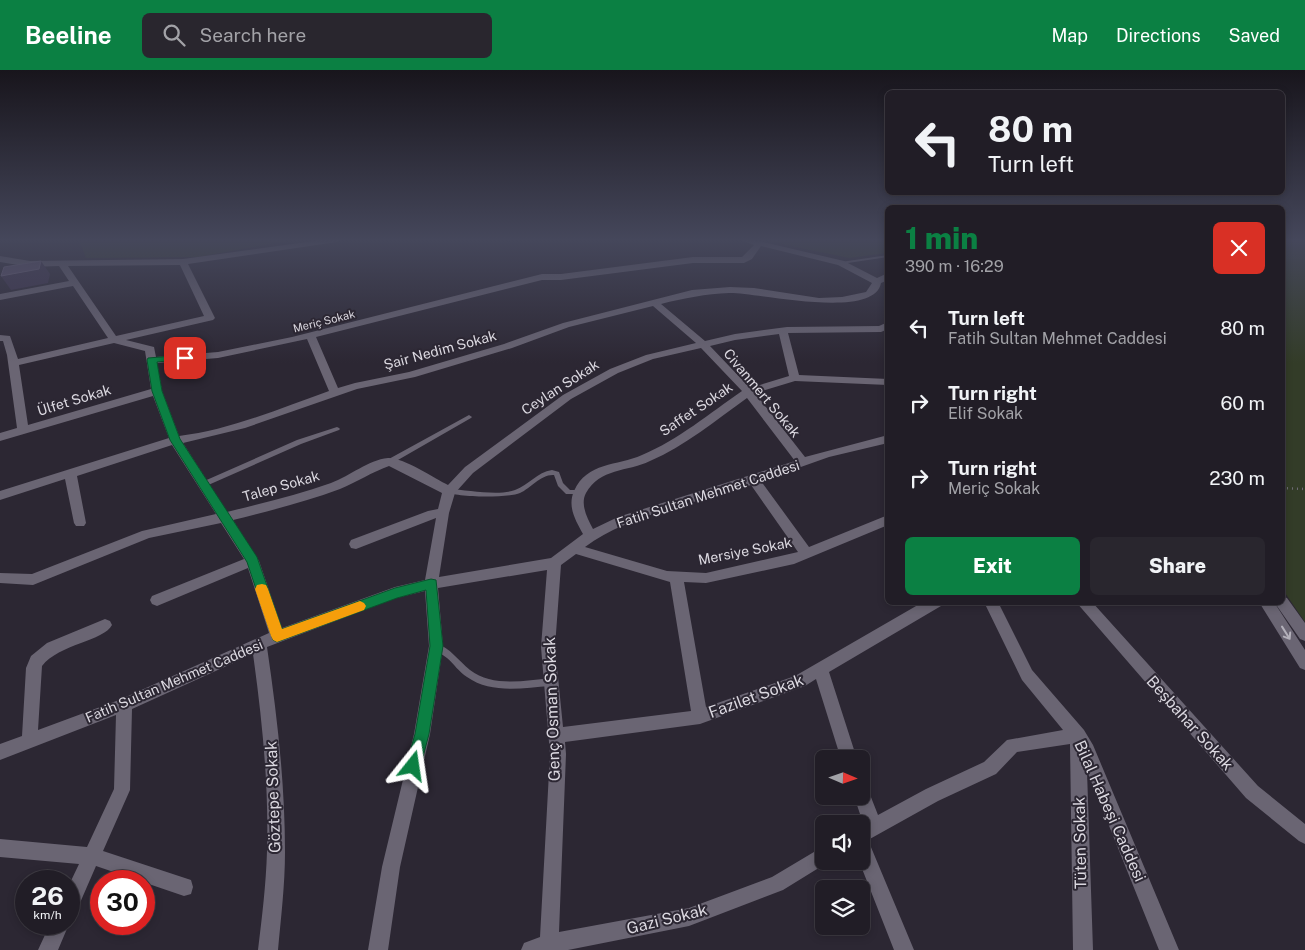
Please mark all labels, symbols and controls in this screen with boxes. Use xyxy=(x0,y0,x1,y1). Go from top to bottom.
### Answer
search box xyxy=(142,13,492,58)
text: Beeline xyxy=(25,21,112,49)
icon: search xyxy=(160,21,188,49)
text: Search here xyxy=(200,24,306,46)
text: Map xyxy=(1051,25,1088,46)
text: Directions xyxy=(1116,25,1201,46)
text: Saved xyxy=(1229,25,1280,46)
text: 80 m xyxy=(988,109,1073,150)
icon: left xyxy=(905,110,970,175)
text: Turn left xyxy=(988,151,1074,177)
text: 1 min xyxy=(905,220,978,256)
button: close xyxy=(1213,222,1265,274)
text: 390 m · 16:29 xyxy=(905,257,1004,276)
text: Turn left xyxy=(948,307,1025,329)
street label: Meriç Sokak xyxy=(292,308,356,335)
icon: left xyxy=(905,314,933,342)
text: 80 m xyxy=(1220,317,1265,339)
street label: Şair Nedim Sokak xyxy=(382,327,498,373)
text: Fatih Sultan Mehmet Caddesi xyxy=(948,329,1167,348)
pin xyxy=(164,337,206,379)
icon: arrive xyxy=(171,344,199,372)
street label: Civanmert Sokak xyxy=(720,346,804,441)
street label: Ceylan Sokak xyxy=(518,356,602,418)
street label: Ülfet Sokak xyxy=(35,379,113,419)
street label: Saffet Sokak xyxy=(656,379,736,439)
text: Turn right xyxy=(948,382,1037,404)
icon: right xyxy=(905,389,933,417)
text: 60 m xyxy=(1221,392,1265,414)
text: Elif Sokak xyxy=(948,404,1023,423)
street label: Fatih Sultan Mehmet Caddesi xyxy=(615,457,801,531)
text: Turn right xyxy=(948,457,1037,479)
icon: right xyxy=(905,464,933,492)
street label: Talep Sokak xyxy=(241,467,321,505)
text: 230 m xyxy=(1209,467,1265,489)
text: Meriç Sokak xyxy=(948,479,1040,498)
street label: Mersiye Sokak xyxy=(697,534,793,568)
button: Exit xyxy=(905,537,1080,595)
button: Share xyxy=(1090,537,1265,595)
one-way arrow xyxy=(1281,625,1291,639)
street label: Fatih Sultan Mehmet Caddesi xyxy=(83,636,265,726)
street label: Genç Osman Sokak xyxy=(540,636,564,781)
street label: Fazilet Sokak xyxy=(706,670,806,722)
street label: Beşbahar Sokak xyxy=(1143,672,1237,774)
street label: Bilal Habeşi Caddesi xyxy=(1070,737,1150,885)
position arrow xyxy=(386,739,438,791)
street label: Göztepe Sokak xyxy=(262,741,284,853)
north arrow xyxy=(815,750,870,805)
map controls xyxy=(815,750,870,935)
street label: Tüten Sokak xyxy=(1070,797,1090,889)
button: sound xyxy=(815,815,870,870)
speed limit sign: 30 xyxy=(90,870,155,935)
button: layers xyxy=(815,880,870,935)
text: 26 xyxy=(31,881,64,911)
street label: Gazi Sokak xyxy=(625,900,709,938)
text: km/h xyxy=(33,908,62,922)

